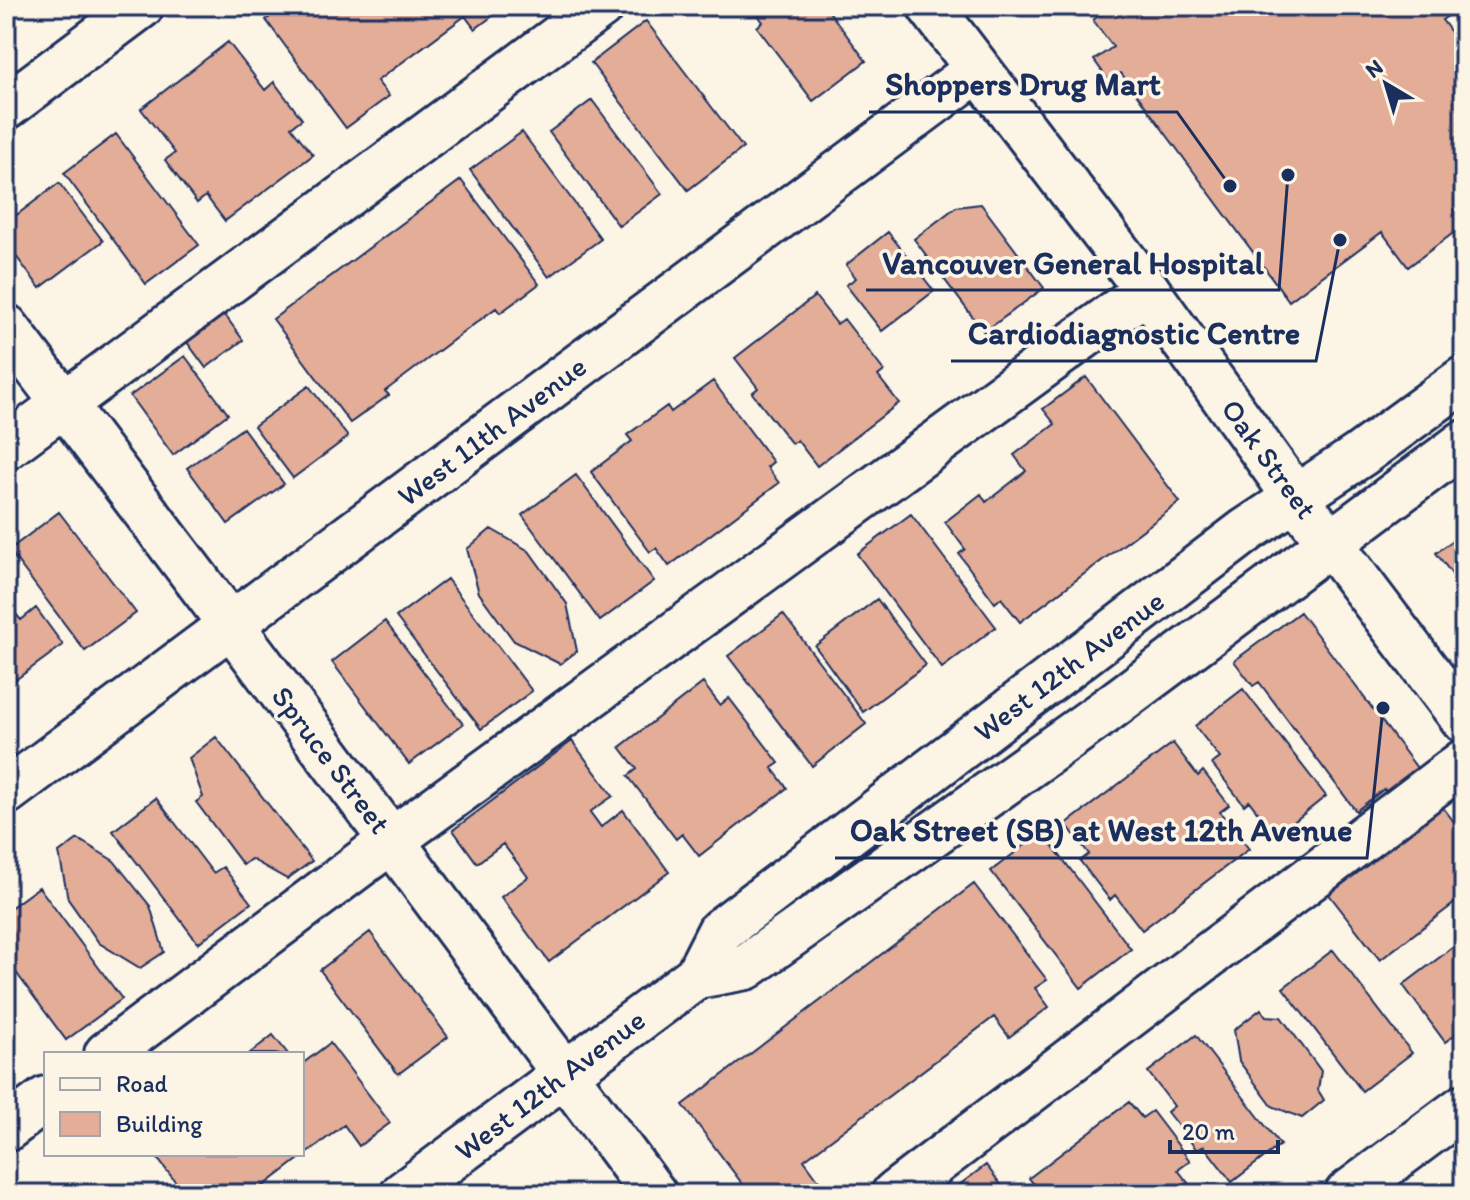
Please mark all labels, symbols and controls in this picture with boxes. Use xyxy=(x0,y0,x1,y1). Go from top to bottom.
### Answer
north arrow xyxy=(1346,44,1426,124)
text: N xyxy=(1360,53,1388,84)
callout: Shoppers Drug Mart xyxy=(869,56,1177,112)
text: Shoppers Drug Mart xyxy=(885,65,1161,103)
callout: Vancouver General Hospital xyxy=(866,234,1279,290)
text: Vancouver General Hospital xyxy=(882,244,1265,282)
callout: Cardiodiagnostic Centre xyxy=(951,305,1316,361)
text: Cardiodiagnostic Centre xyxy=(968,314,1300,352)
street label: West 11th Avenue xyxy=(390,347,594,514)
street label: Oak Street xyxy=(1213,391,1325,526)
street label: West 12th Avenue xyxy=(966,582,1171,749)
street label: Spruce Street xyxy=(264,679,399,841)
callout: Oak Street (SB) at West 12th Avenue xyxy=(835,802,1367,858)
text: Oak Street (SB) at West 12th Avenue xyxy=(850,811,1352,849)
street label: West 12th Avenue xyxy=(447,1001,652,1168)
legend xyxy=(44,1052,304,1156)
text: Road xyxy=(116,1069,168,1098)
scale bar xyxy=(1170,1104,1278,1154)
text: Building xyxy=(116,1109,203,1138)
text: 20 m xyxy=(1182,1117,1235,1146)

